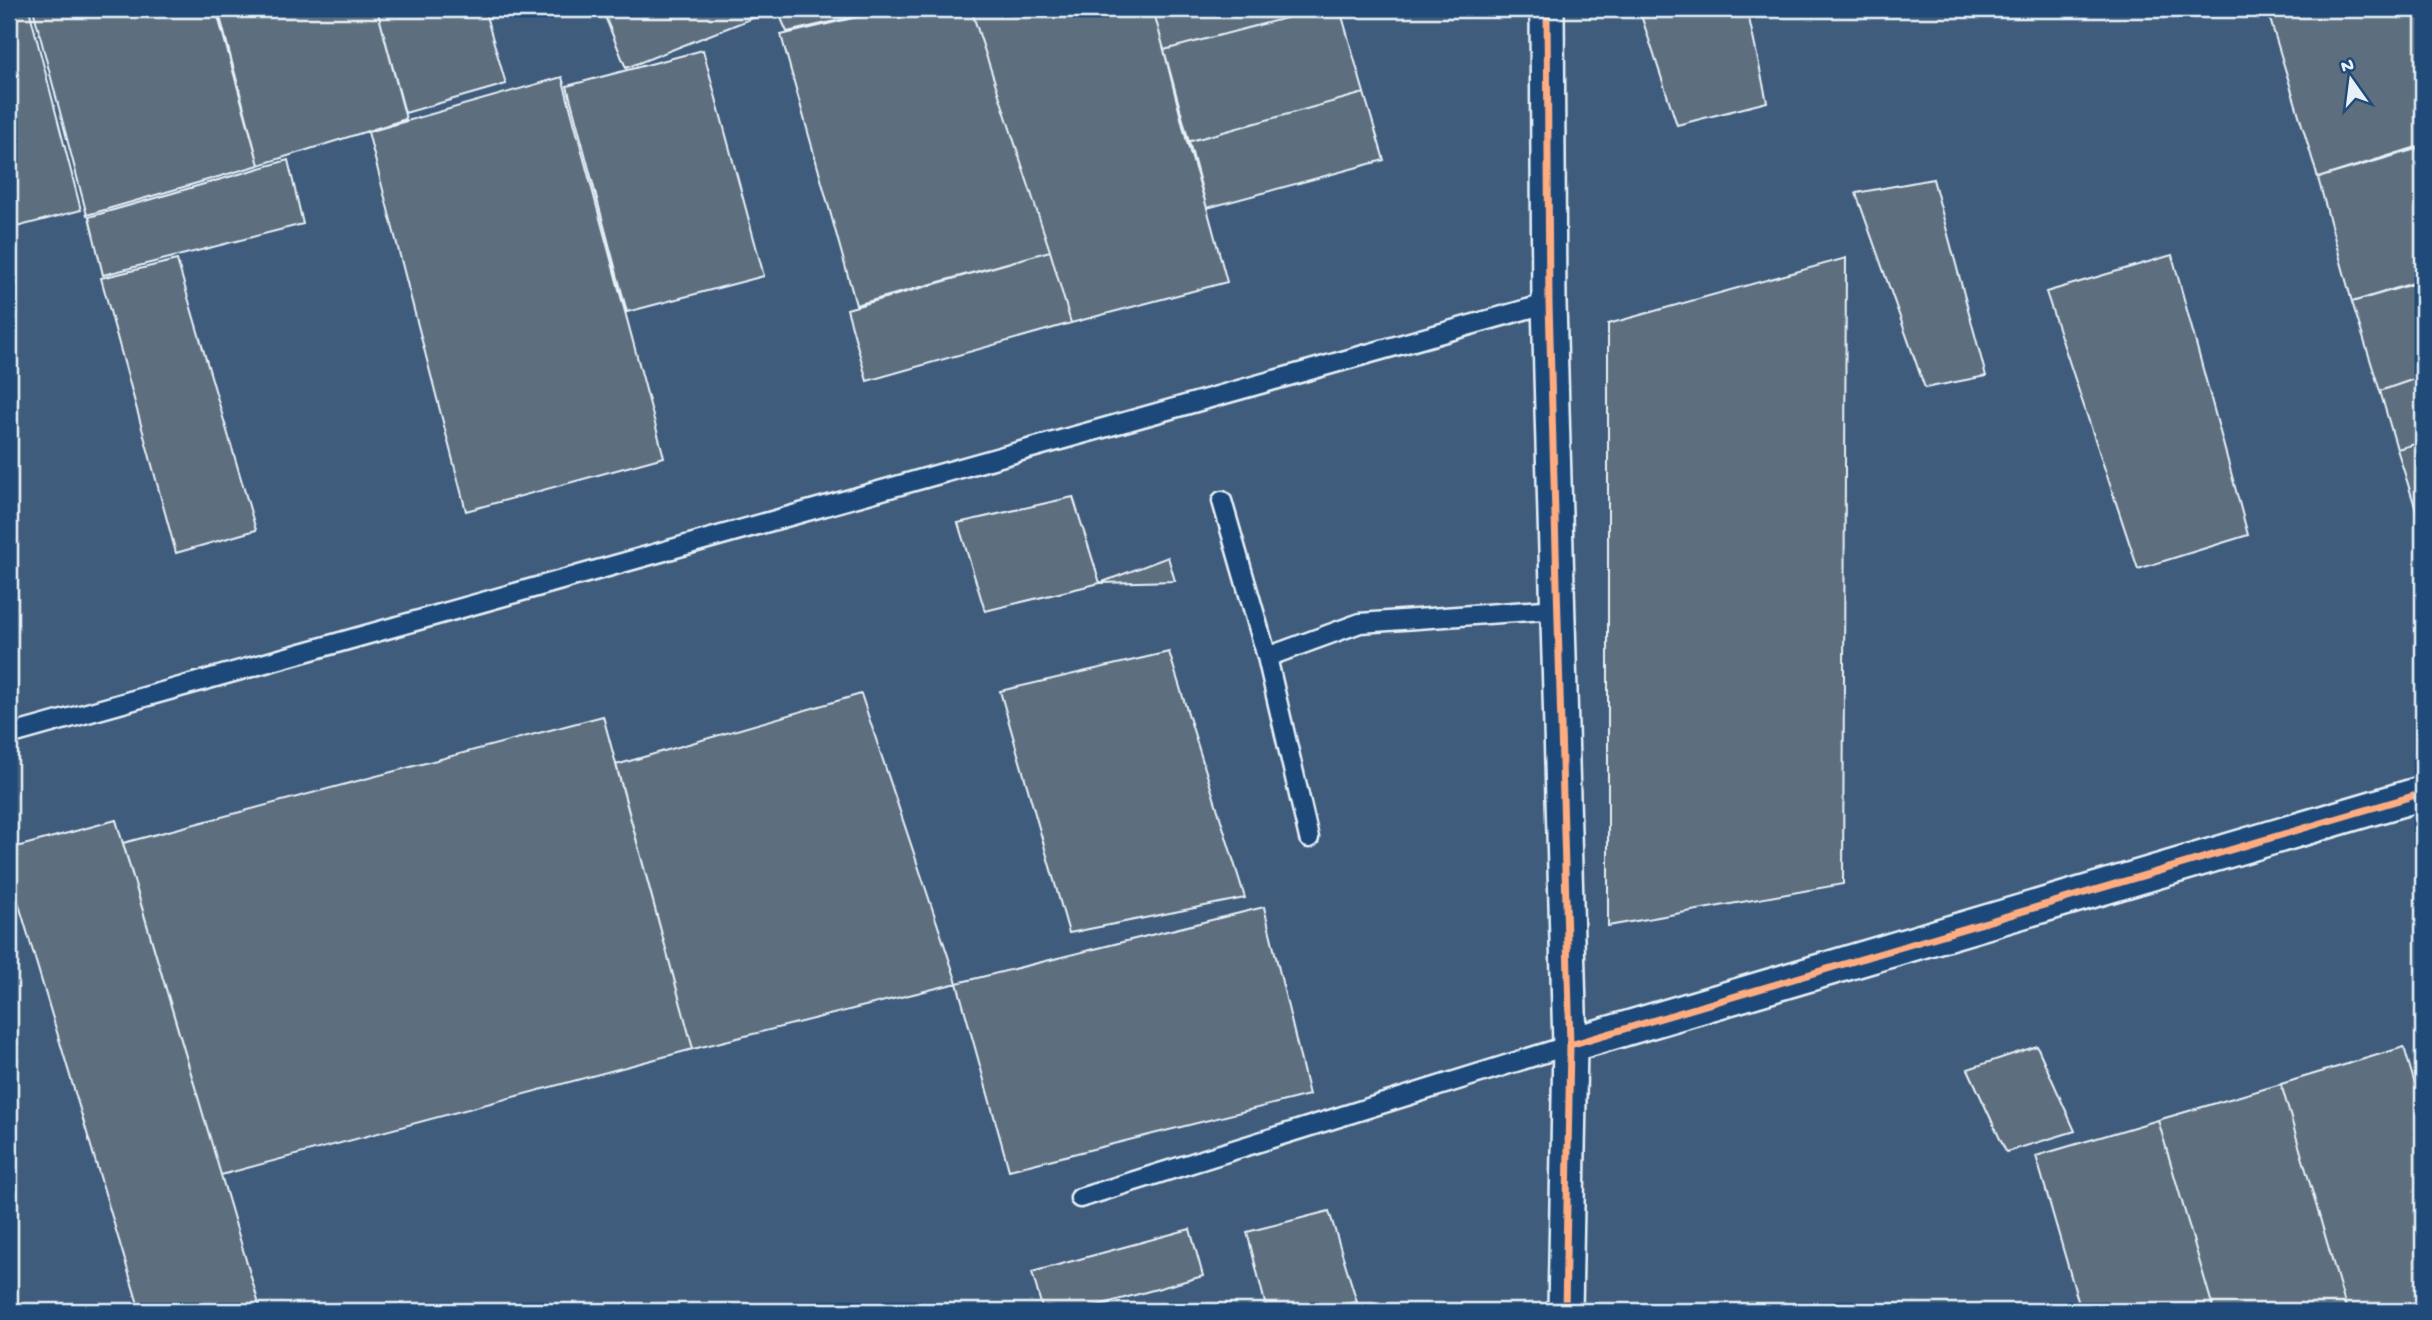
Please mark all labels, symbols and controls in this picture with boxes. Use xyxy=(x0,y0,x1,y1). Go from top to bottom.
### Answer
north arrow xyxy=(2316,46,2386,116)
text: N xyxy=(2339,54,2357,80)

